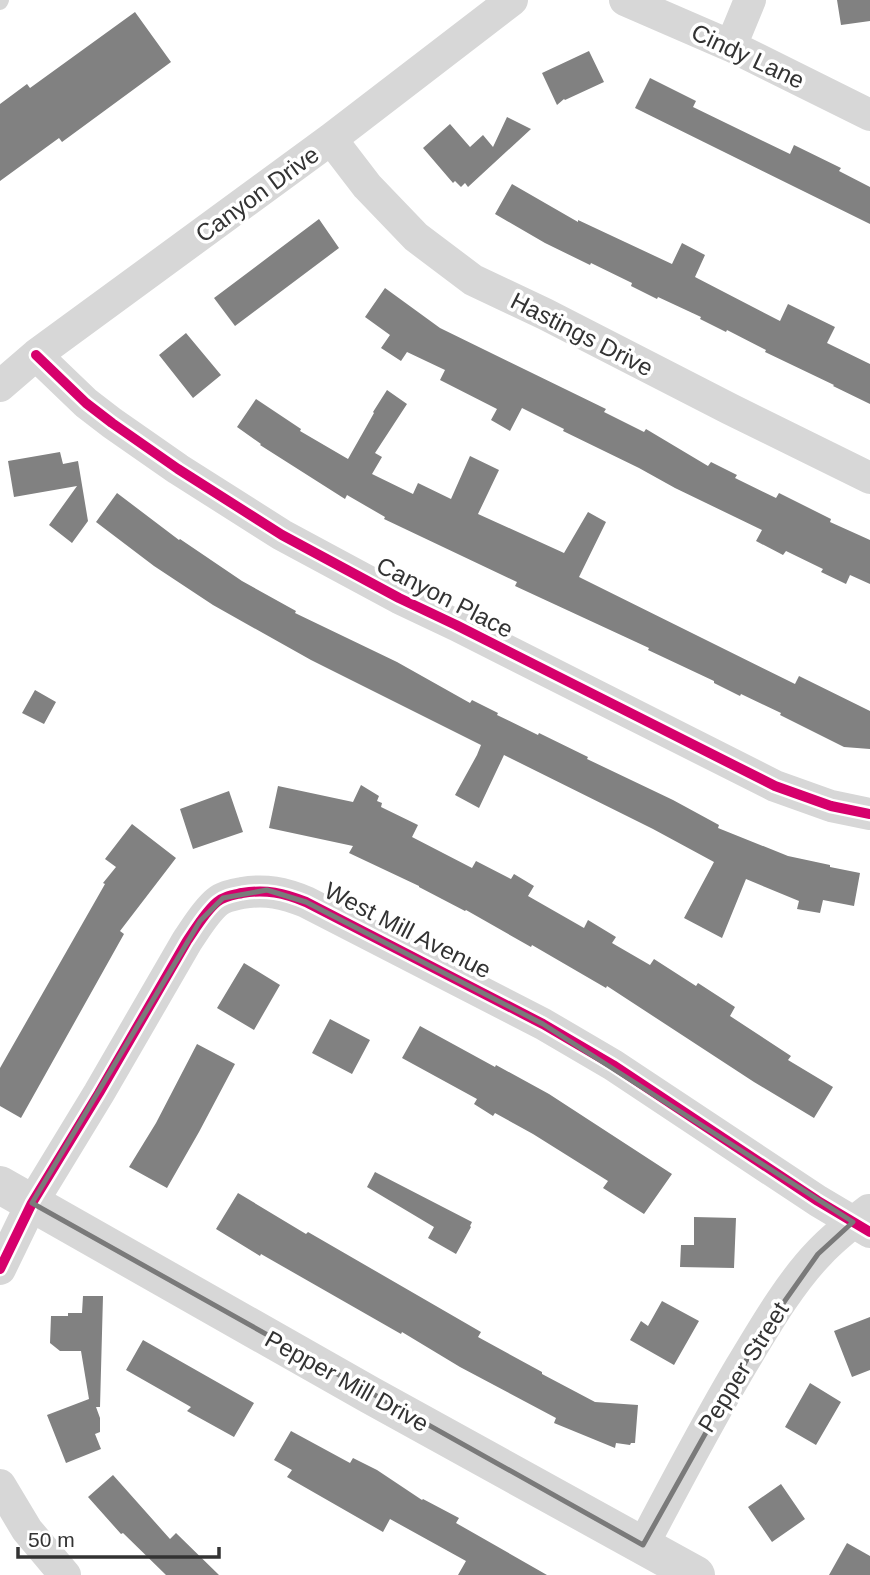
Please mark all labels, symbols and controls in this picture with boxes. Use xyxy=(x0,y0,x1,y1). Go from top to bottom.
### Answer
street label: Cindy Lane xyxy=(687,18,809,94)
street label: Canyon Drive xyxy=(190,140,324,248)
street label: Hastings Drive xyxy=(506,287,658,381)
street label: Canyon Place xyxy=(372,551,518,643)
street label: West Mill Avenue xyxy=(320,876,496,984)
street label: Pepper Street xyxy=(692,1297,794,1437)
street label: Pepper Mill Drive xyxy=(261,1325,433,1437)
scale bar xyxy=(18,1516,219,1560)
text: 50 m xyxy=(28,1528,75,1551)

